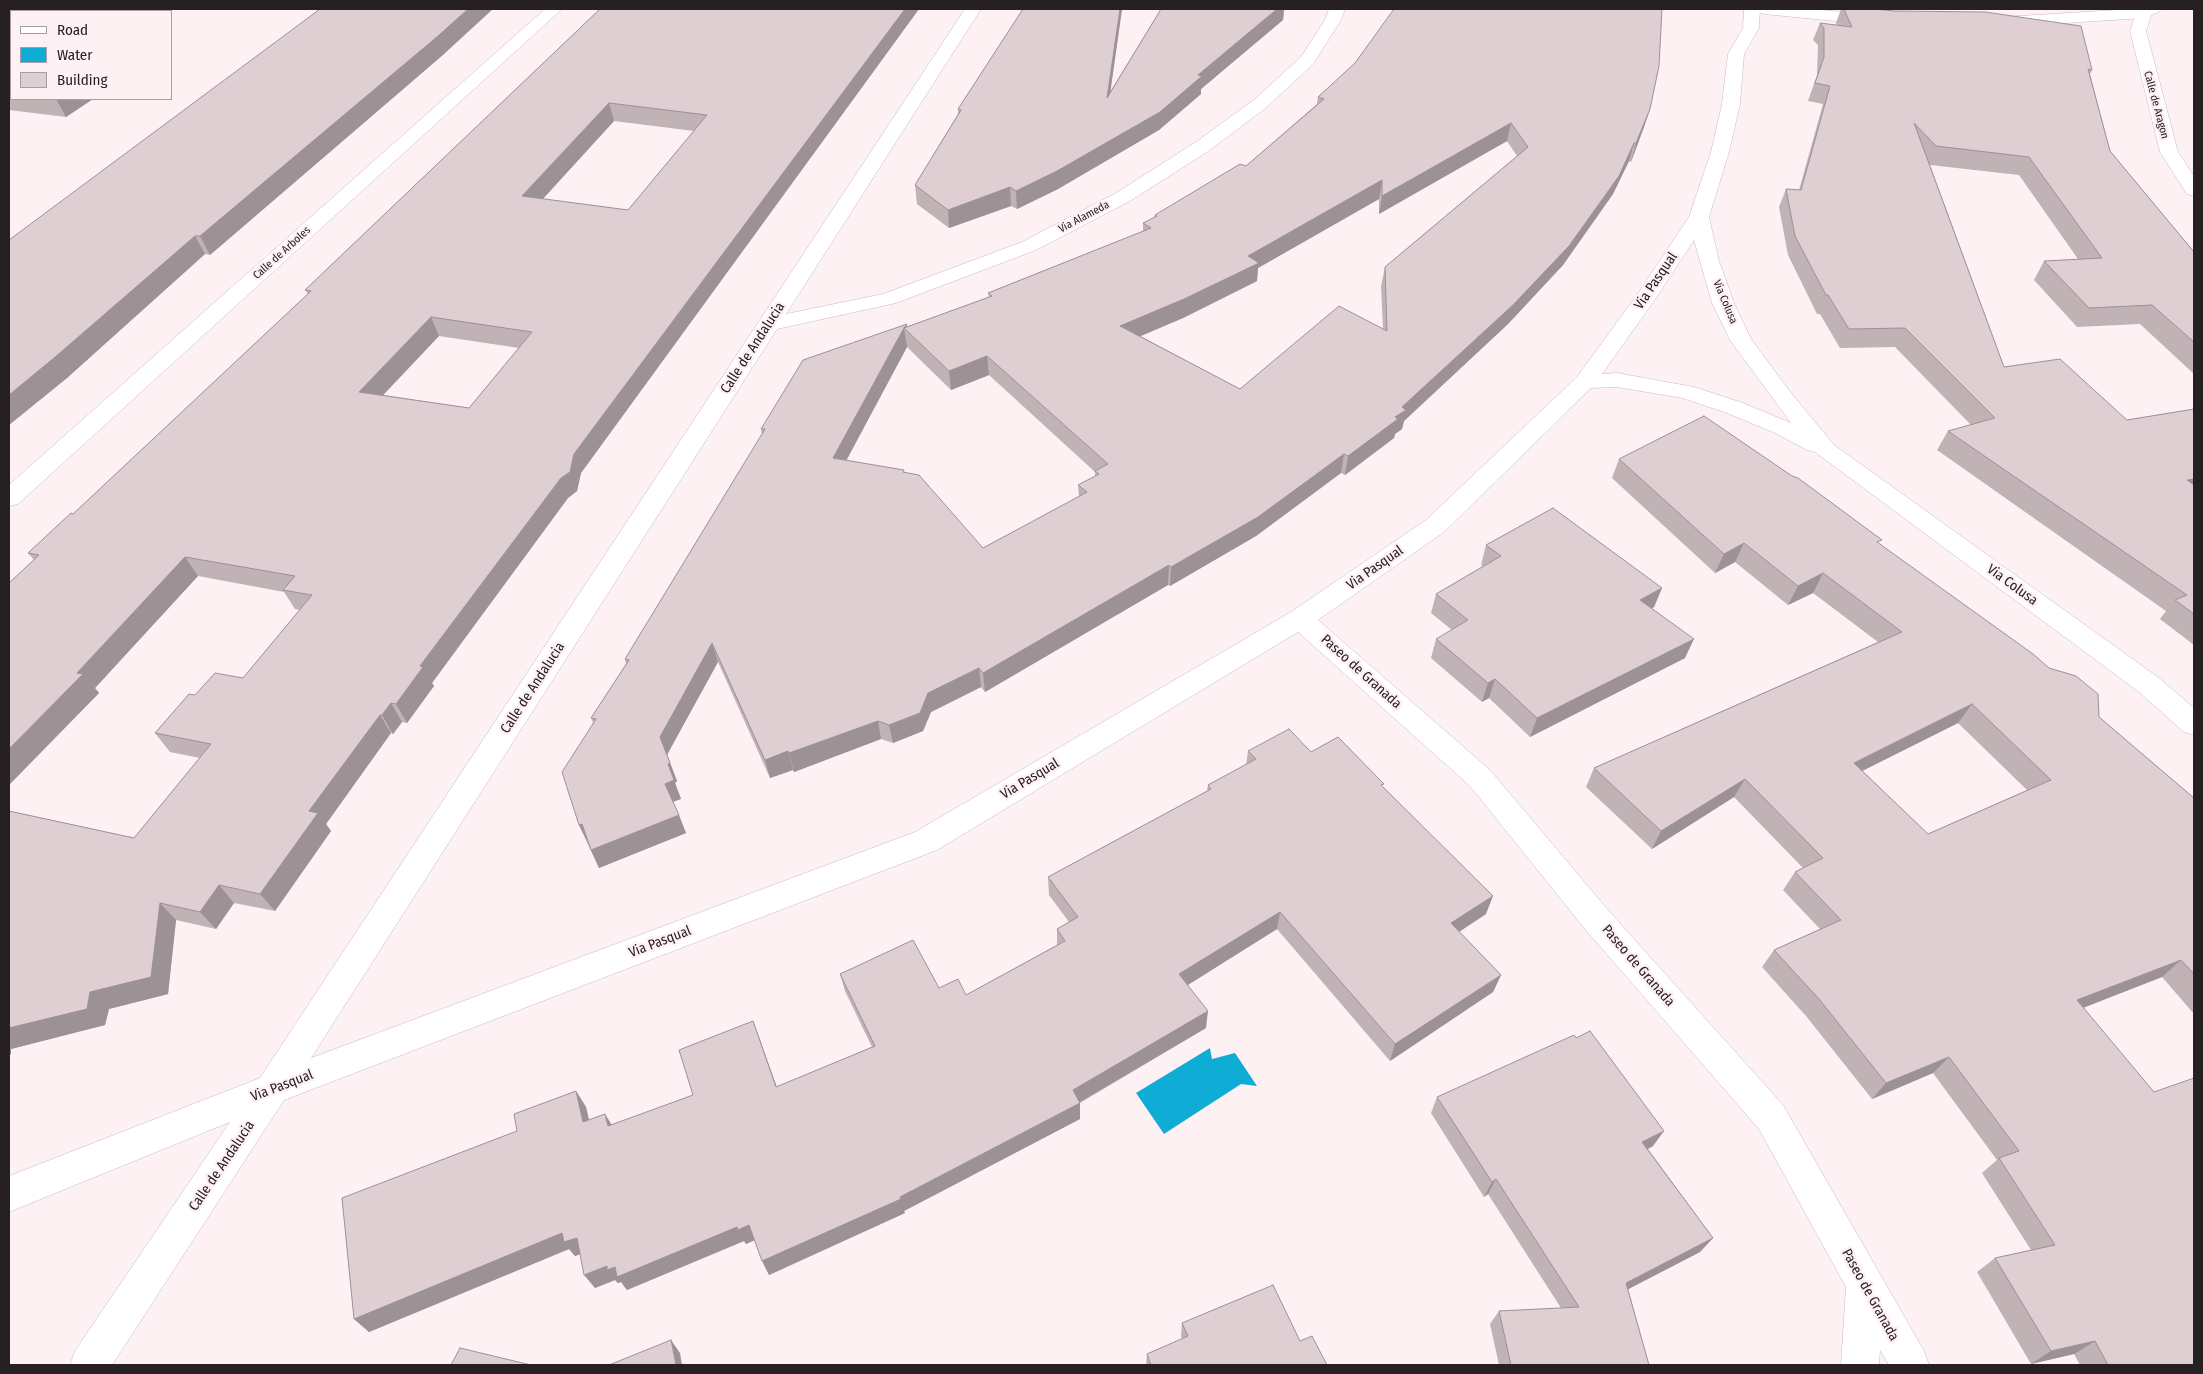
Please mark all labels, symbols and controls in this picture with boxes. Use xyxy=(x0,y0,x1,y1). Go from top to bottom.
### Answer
legend xyxy=(10,10,172,100)
text: Road xyxy=(57,21,88,39)
text: Water xyxy=(57,46,92,64)
street label: Calle de Aragon xyxy=(2141,70,2171,140)
text: Building xyxy=(57,71,108,89)
street label: Via Alameda xyxy=(1056,198,1112,236)
street label: Calle de Arboles xyxy=(251,224,313,282)
street label: Via Pasqual xyxy=(1631,249,1681,313)
street label: Via Colusa xyxy=(1710,278,1740,326)
street label: Calle de Andalucia xyxy=(717,299,789,397)
street label: Via Pasqual xyxy=(1343,542,1407,594)
street label: Via Colusa xyxy=(1983,561,2041,609)
street label: Paseo de Granada xyxy=(1317,631,1405,713)
street label: Calle de Andalucia xyxy=(497,639,569,737)
street label: Via Pasqual xyxy=(998,755,1062,803)
street label: Via Pasqual xyxy=(626,922,694,962)
street label: Paseo de Granada xyxy=(1598,922,1678,1010)
street label: Via Pasqual xyxy=(248,1066,316,1106)
street label: Calle de Andalucia xyxy=(186,1118,258,1214)
street label: Paseo de Granada xyxy=(1838,1246,1902,1344)

